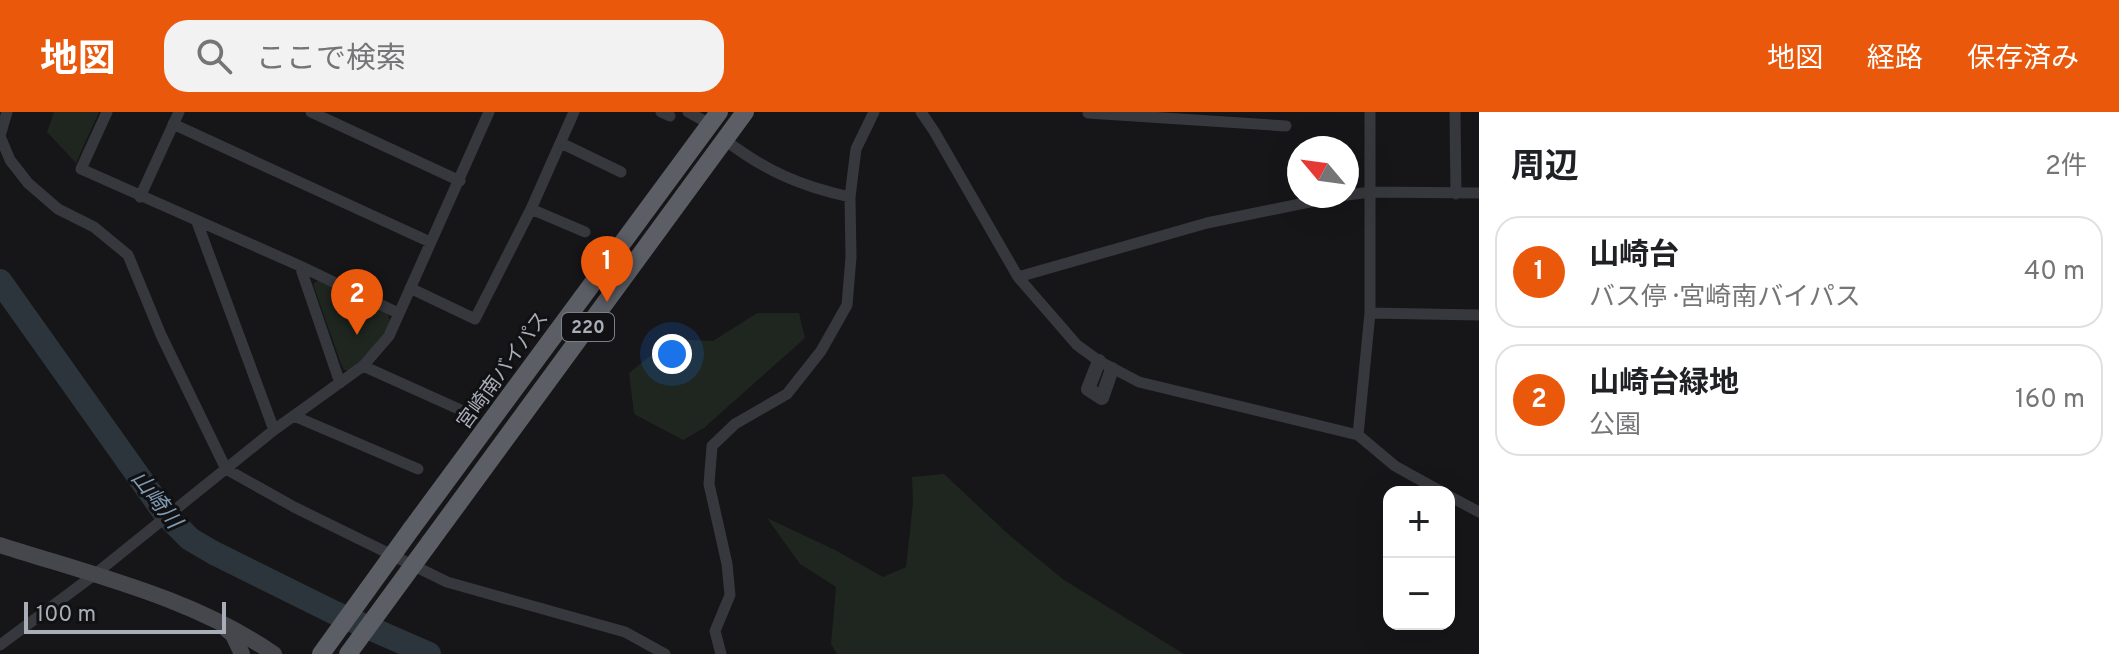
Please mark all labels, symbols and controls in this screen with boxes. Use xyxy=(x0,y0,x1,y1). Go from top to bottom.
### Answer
search box xyxy=(164,20,724,92)
icon: search xyxy=(192,34,236,78)
text: 地図 xyxy=(40,37,116,86)
text: ここで検索 xyxy=(256,42,406,79)
text: 地図 xyxy=(1767,42,1823,78)
text: 経路 xyxy=(1867,42,1923,78)
text: 保存済み xyxy=(1967,42,2079,78)
north arrow xyxy=(1287,136,1359,208)
text: 周辺 xyxy=(1511,147,1579,190)
text: 2件 xyxy=(2045,151,2087,184)
pin: 1 xyxy=(581,236,633,302)
text: 山崎台 xyxy=(1589,238,1679,275)
text: 1 xyxy=(1534,256,1544,289)
text: 40 m xyxy=(2024,256,2085,289)
pin: 2 xyxy=(331,269,383,335)
text: バス停 · 宮崎南バイパス xyxy=(1589,282,1861,315)
street label: 宮崎南バイパス xyxy=(452,307,555,435)
road number: 220 xyxy=(562,313,614,341)
your location xyxy=(652,334,692,374)
text: 山崎台緑地 xyxy=(1589,366,1739,403)
text: 2 xyxy=(1531,384,1547,417)
text: 160 m xyxy=(2015,384,2085,417)
text: 公園 xyxy=(1589,410,1641,443)
water label: 山崎川 xyxy=(124,466,187,536)
map controls xyxy=(1383,486,1455,630)
button: + xyxy=(1383,486,1455,558)
button: − xyxy=(1383,558,1455,630)
scale bar xyxy=(24,598,226,634)
text: 100 m xyxy=(36,602,96,629)

